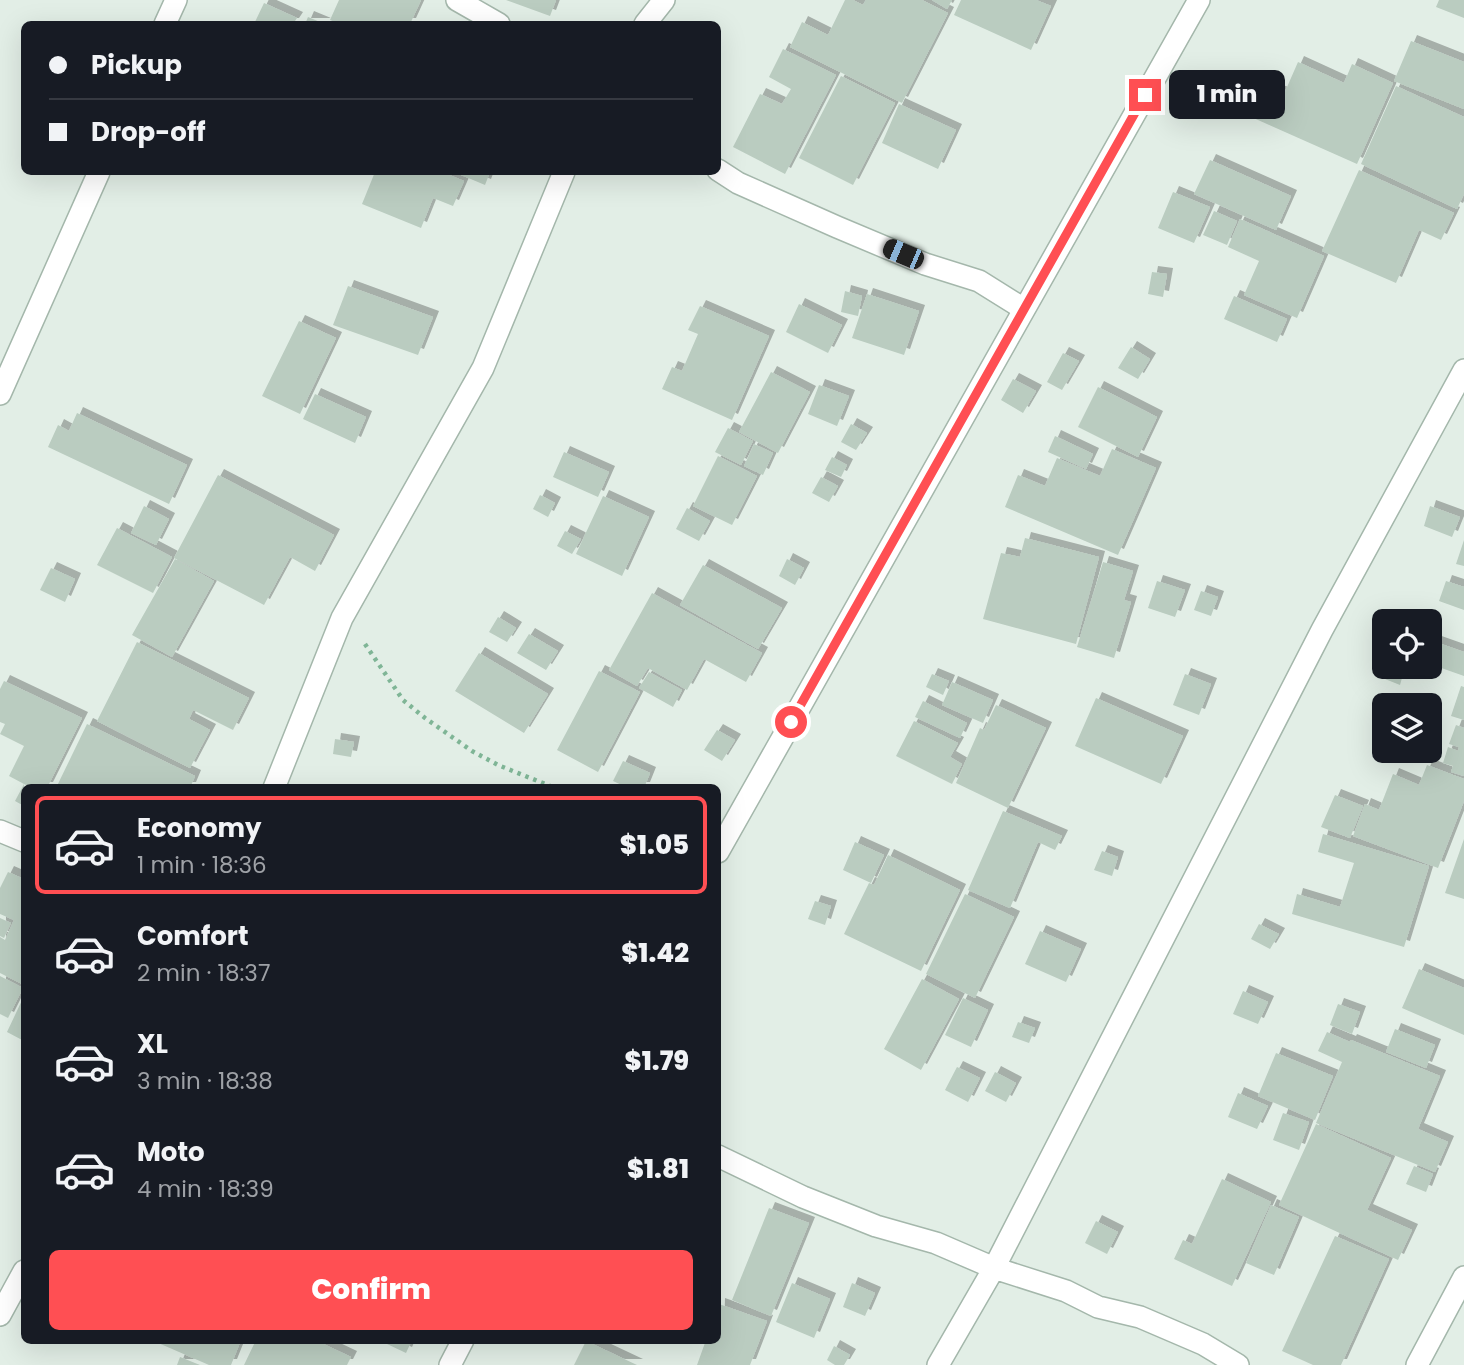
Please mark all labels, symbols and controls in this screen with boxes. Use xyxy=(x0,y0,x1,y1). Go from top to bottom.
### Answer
text: Pickup xyxy=(91,47,182,83)
callout: 1 min xyxy=(1170,70,1285,119)
text: 1 min xyxy=(1197,78,1257,110)
route end xyxy=(1129,79,1161,111)
text: Drop-off xyxy=(91,114,206,150)
car xyxy=(880,236,927,272)
map controls xyxy=(1372,609,1442,763)
button: locate xyxy=(1372,609,1442,679)
button: layers xyxy=(1372,693,1442,763)
route start xyxy=(775,706,807,738)
text: Economy xyxy=(137,810,261,846)
icon: car xyxy=(53,814,116,877)
text: $1.05 xyxy=(620,827,689,863)
text: 1 min · 18:36 xyxy=(137,849,267,881)
text: Comfort xyxy=(137,918,249,954)
icon: car xyxy=(53,922,116,985)
text: $1.42 xyxy=(621,935,689,971)
text: 2 min · 18:37 xyxy=(137,957,270,989)
text: XL xyxy=(137,1026,168,1062)
icon: car xyxy=(53,1030,116,1093)
text: $1.79 xyxy=(625,1043,689,1079)
text: 3 min · 18:38 xyxy=(137,1065,273,1097)
text: Moto xyxy=(137,1134,205,1170)
icon: car xyxy=(53,1138,116,1201)
text: $1.81 xyxy=(627,1151,689,1187)
text: 4 min · 18:39 xyxy=(137,1173,274,1205)
button: Confirm xyxy=(49,1250,693,1330)

